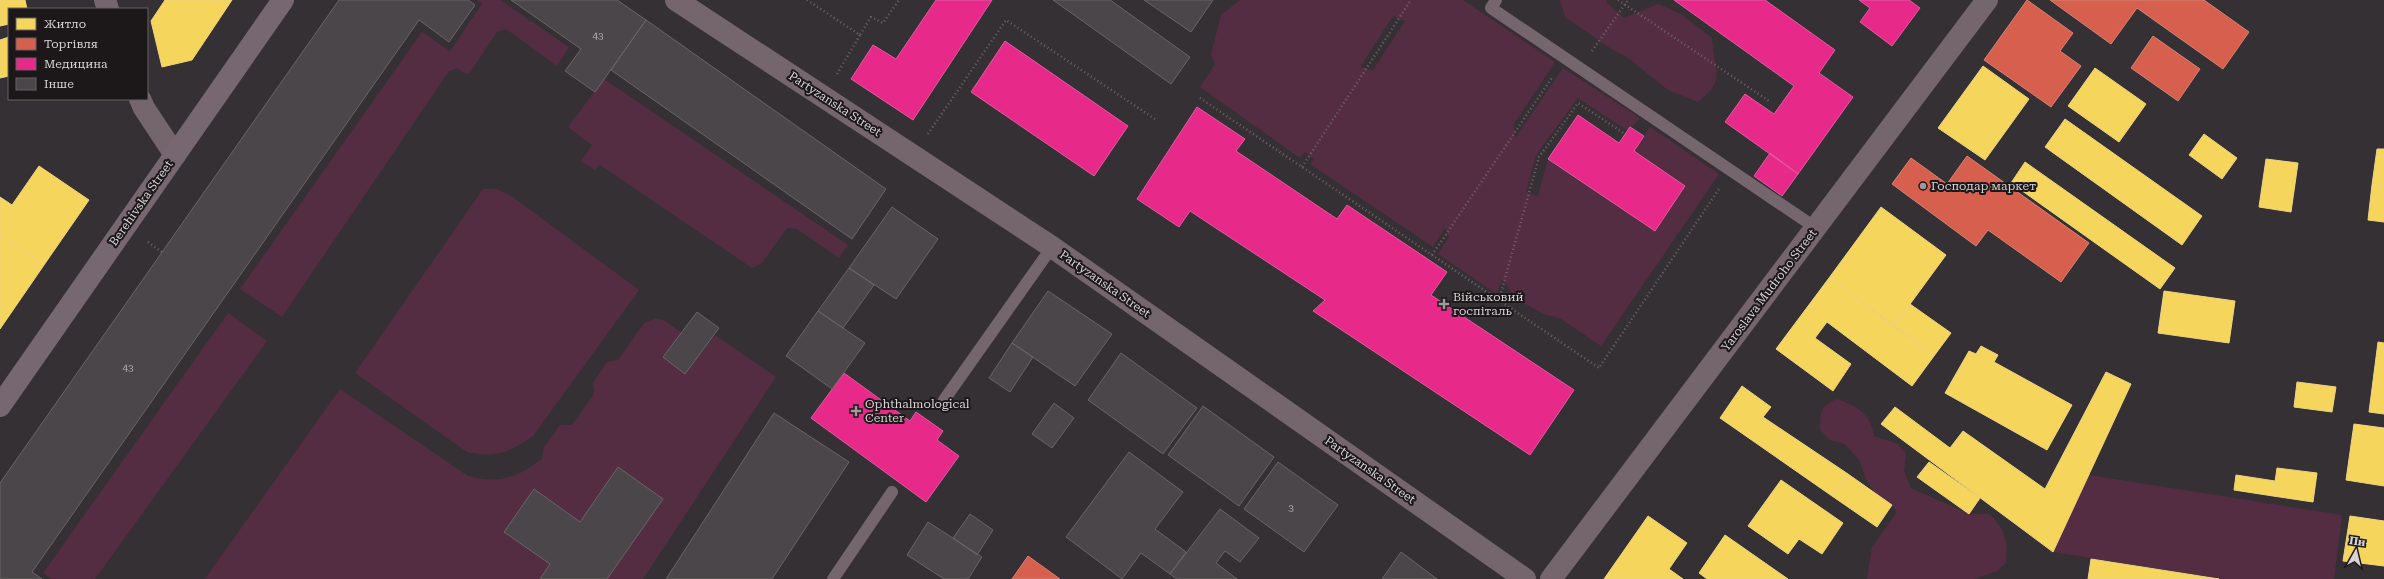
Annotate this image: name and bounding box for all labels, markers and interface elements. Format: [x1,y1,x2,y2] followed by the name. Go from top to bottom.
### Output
[8,8,148,100] legend
[44,17,86,31] text: Житло
[592,30,604,41] house number: 43
[44,37,98,51] text: Торгівля
[44,57,108,71] text: Медицина
[786,69,884,139] street label: Partyzanska Street
[44,77,74,91] text: Інше
[106,157,176,248] street label: Berehivska Street
[1931,179,2036,193] place label: Господар маркет
[1918,181,1928,191] marker: Господар маркет
[1719,226,1820,354] street label: Yaroslava Mudroho Street
[1057,247,1153,321] street label: Partyzanska Street
[1453,290,1524,318] place label: Військовий госпіталь
[1438,298,1450,310] marker: Військовий госпіталь
[122,362,134,373] house number: 43
[865,397,970,425] place label: Ophthalmological Center
[850,405,862,417] marker: Ophthalmological Center
[1322,433,1418,507] street label: Partyzanska Street
[1288,502,1294,513] house number: 3
[2336,531,2376,571] north arrow
[2348,534,2367,549] text: Пн

